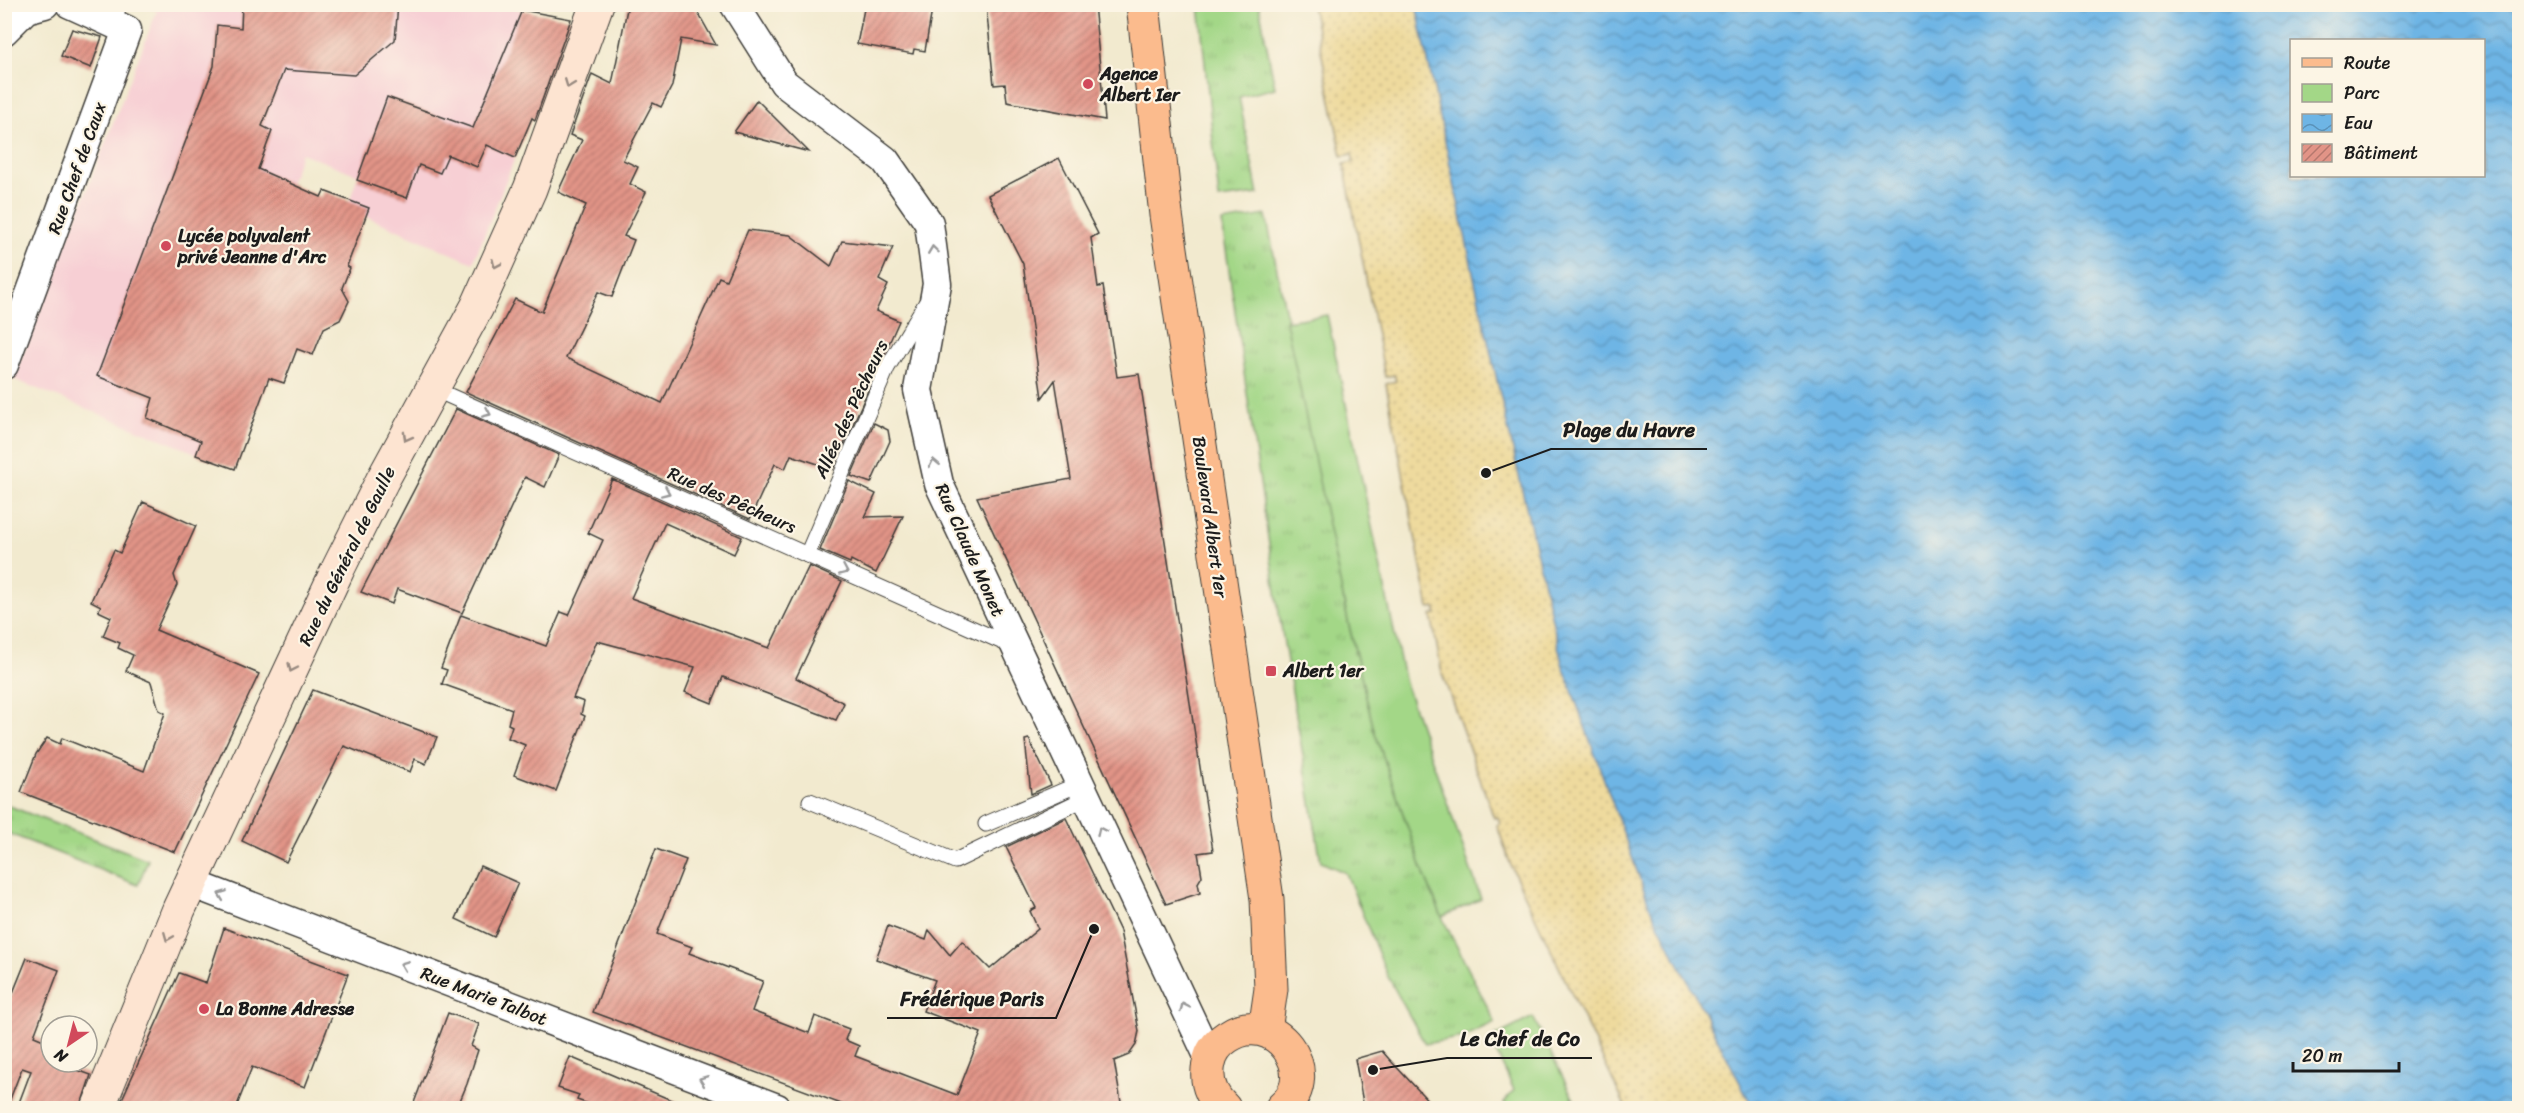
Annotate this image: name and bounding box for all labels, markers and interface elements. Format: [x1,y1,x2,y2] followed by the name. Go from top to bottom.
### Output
[2290,39,2485,177] legend
[2344,47,2391,79] text: Route
[1099,58,1181,111] place label: Agence Albert Ier
[564,77,576,88] one-way arrow
[1081,77,1095,91] marker: Agence Albert Ier
[2344,77,2380,109] text: Parc
[38,97,116,239] street label: Rue Chef de Caux
[2344,107,2373,139] text: Eau
[2344,137,2418,169] text: Bâtiment
[177,220,327,273] place label: Lycée polyvalent privé Jeanne d'Arc
[159,239,173,253] marker: Lycée polyvalent privé Jeanne d'Arc
[927,246,939,255] one-way arrow
[491,258,503,269] one-way arrow
[804,334,898,485] street label: Allée des Pêcheurs
[481,405,492,417] one-way arrow
[1551,411,1707,449] callout: Plage du Havre
[1563,413,1696,448] text: Plage du Havre
[402,431,414,442] one-way arrow
[1183,434,1237,602] street label: Boulevard Albert 1er
[663,457,802,543] street label: Rue des Pêcheurs
[928,458,941,468] one-way arrow
[289,461,405,651] street label: Rue du Général de Gaulle
[926,478,1014,622] street label: Rue Claude Monet
[659,485,670,497] one-way arrow
[837,564,848,576] one-way arrow
[1282,655,1365,687] place label: Albert 1er
[287,662,299,673] one-way arrow
[1264,664,1278,678] marker: Albert 1er
[1097,826,1109,837] one-way arrow
[217,890,228,902] one-way arrow
[163,931,175,942] one-way arrow
[416,957,552,1035] street label: Rue Marie Talbot
[399,960,410,972] one-way arrow
[887,980,1056,1018] callout: Frédérique Paris
[899,982,1044,1017] text: Frédérique Paris
[216,993,355,1025] place label: La Bonne Adresse
[197,1002,211,1016] marker: La Bonne Adresse
[1180,1003,1192,1014] one-way arrow
[39,1014,99,1074] north arrow
[1447,1020,1592,1058] callout: Le Chef de Co
[1460,1022,1581,1057] text: Le Chef de Co
[2293,1035,2400,1073] scale bar
[47,1040,74,1072] text: N
[2302,1040,2342,1072] text: 20 m
[698,1075,709,1087] one-way arrow

